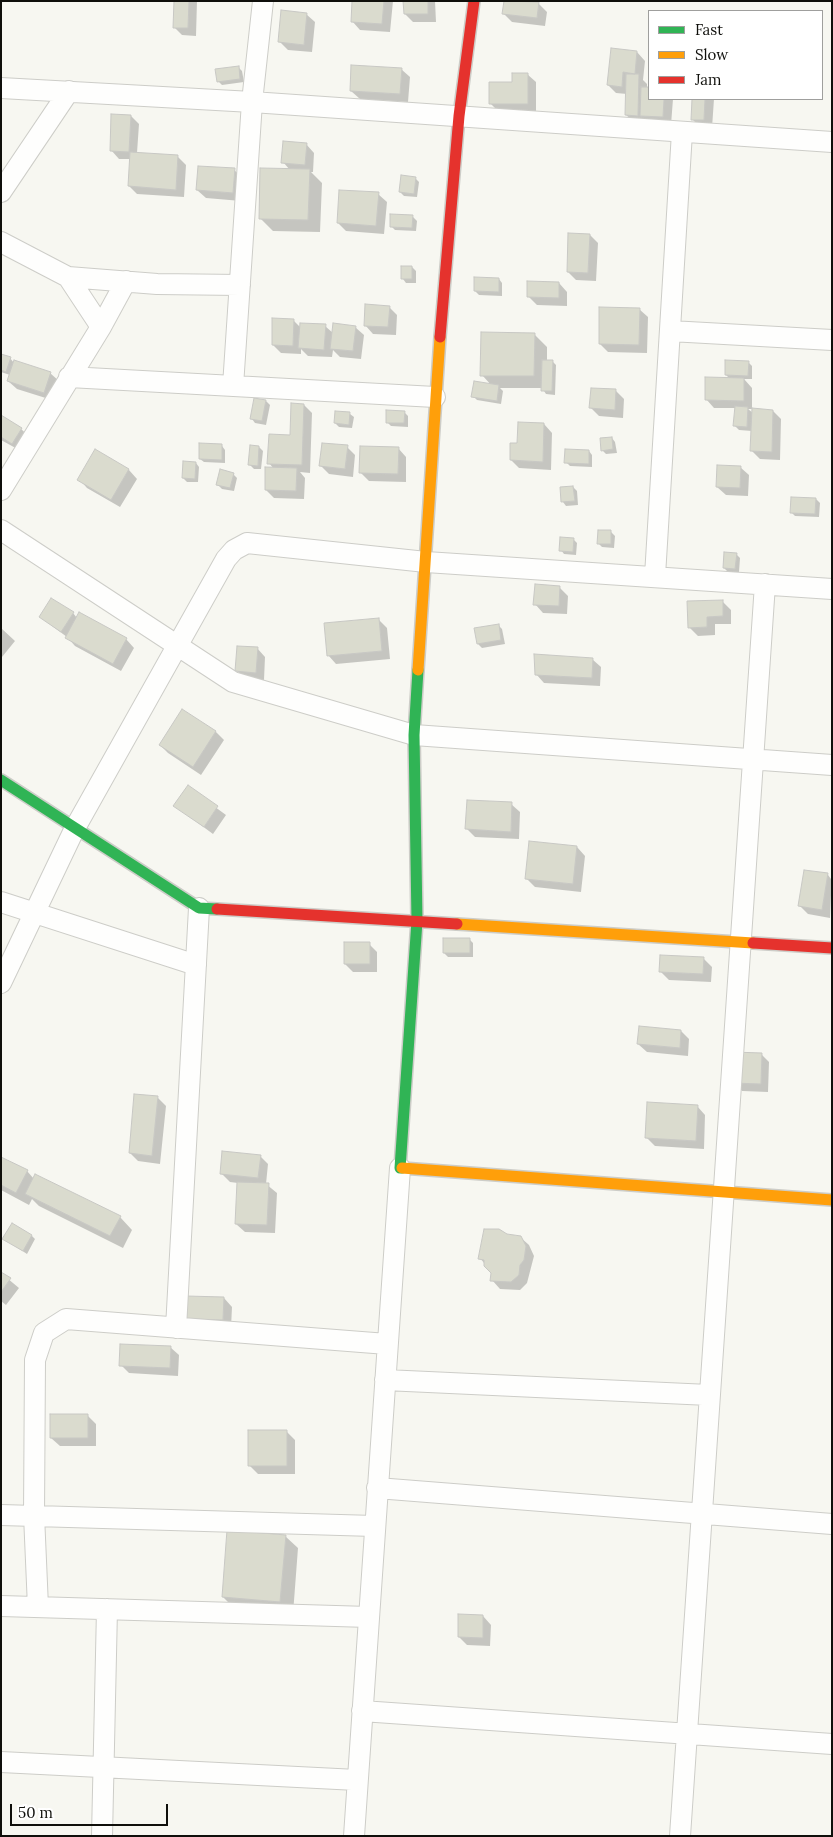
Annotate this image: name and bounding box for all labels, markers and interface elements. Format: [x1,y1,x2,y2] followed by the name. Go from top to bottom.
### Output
[648,10,823,100] legend
[695,20,723,39] text: Fast
[695,45,728,64] text: Slow
[695,70,722,89] text: Jam
[12,1794,170,1826] scale bar
[18,1803,53,1822] text: 50 m

